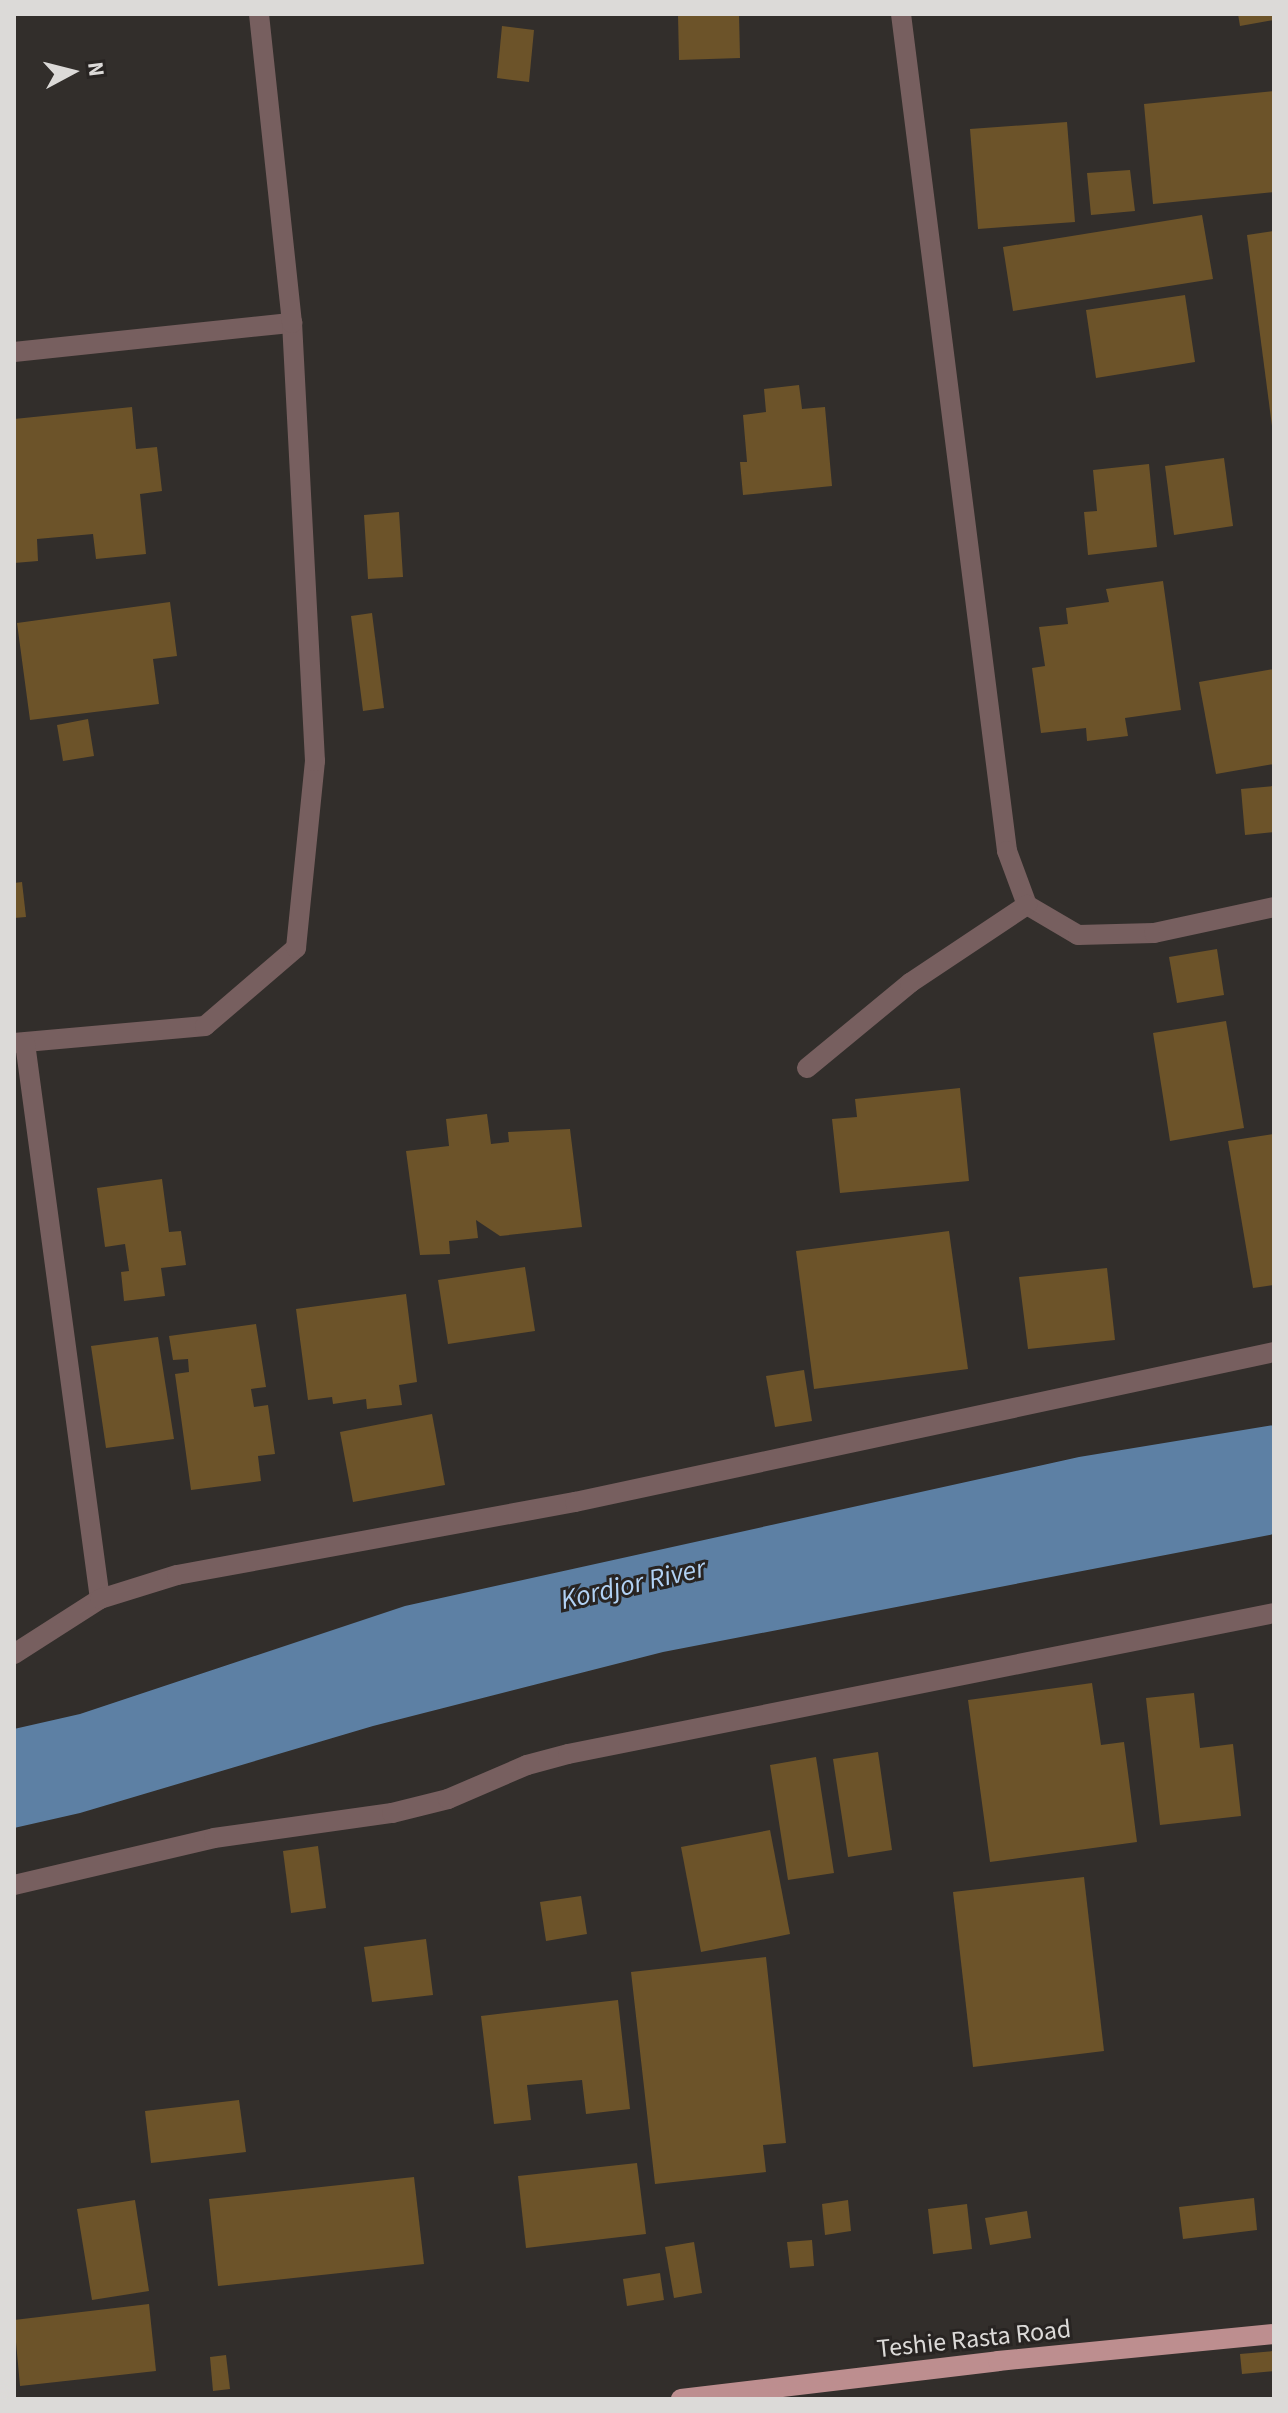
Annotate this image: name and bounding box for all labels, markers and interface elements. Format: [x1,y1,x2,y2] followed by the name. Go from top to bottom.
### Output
[32,32,112,112] north arrow
[79,60,113,78] text: N
[557,1551,709,1617] water label: Kordjor River
[875,2313,1073,2365] street label: Teshie Rasta Road

